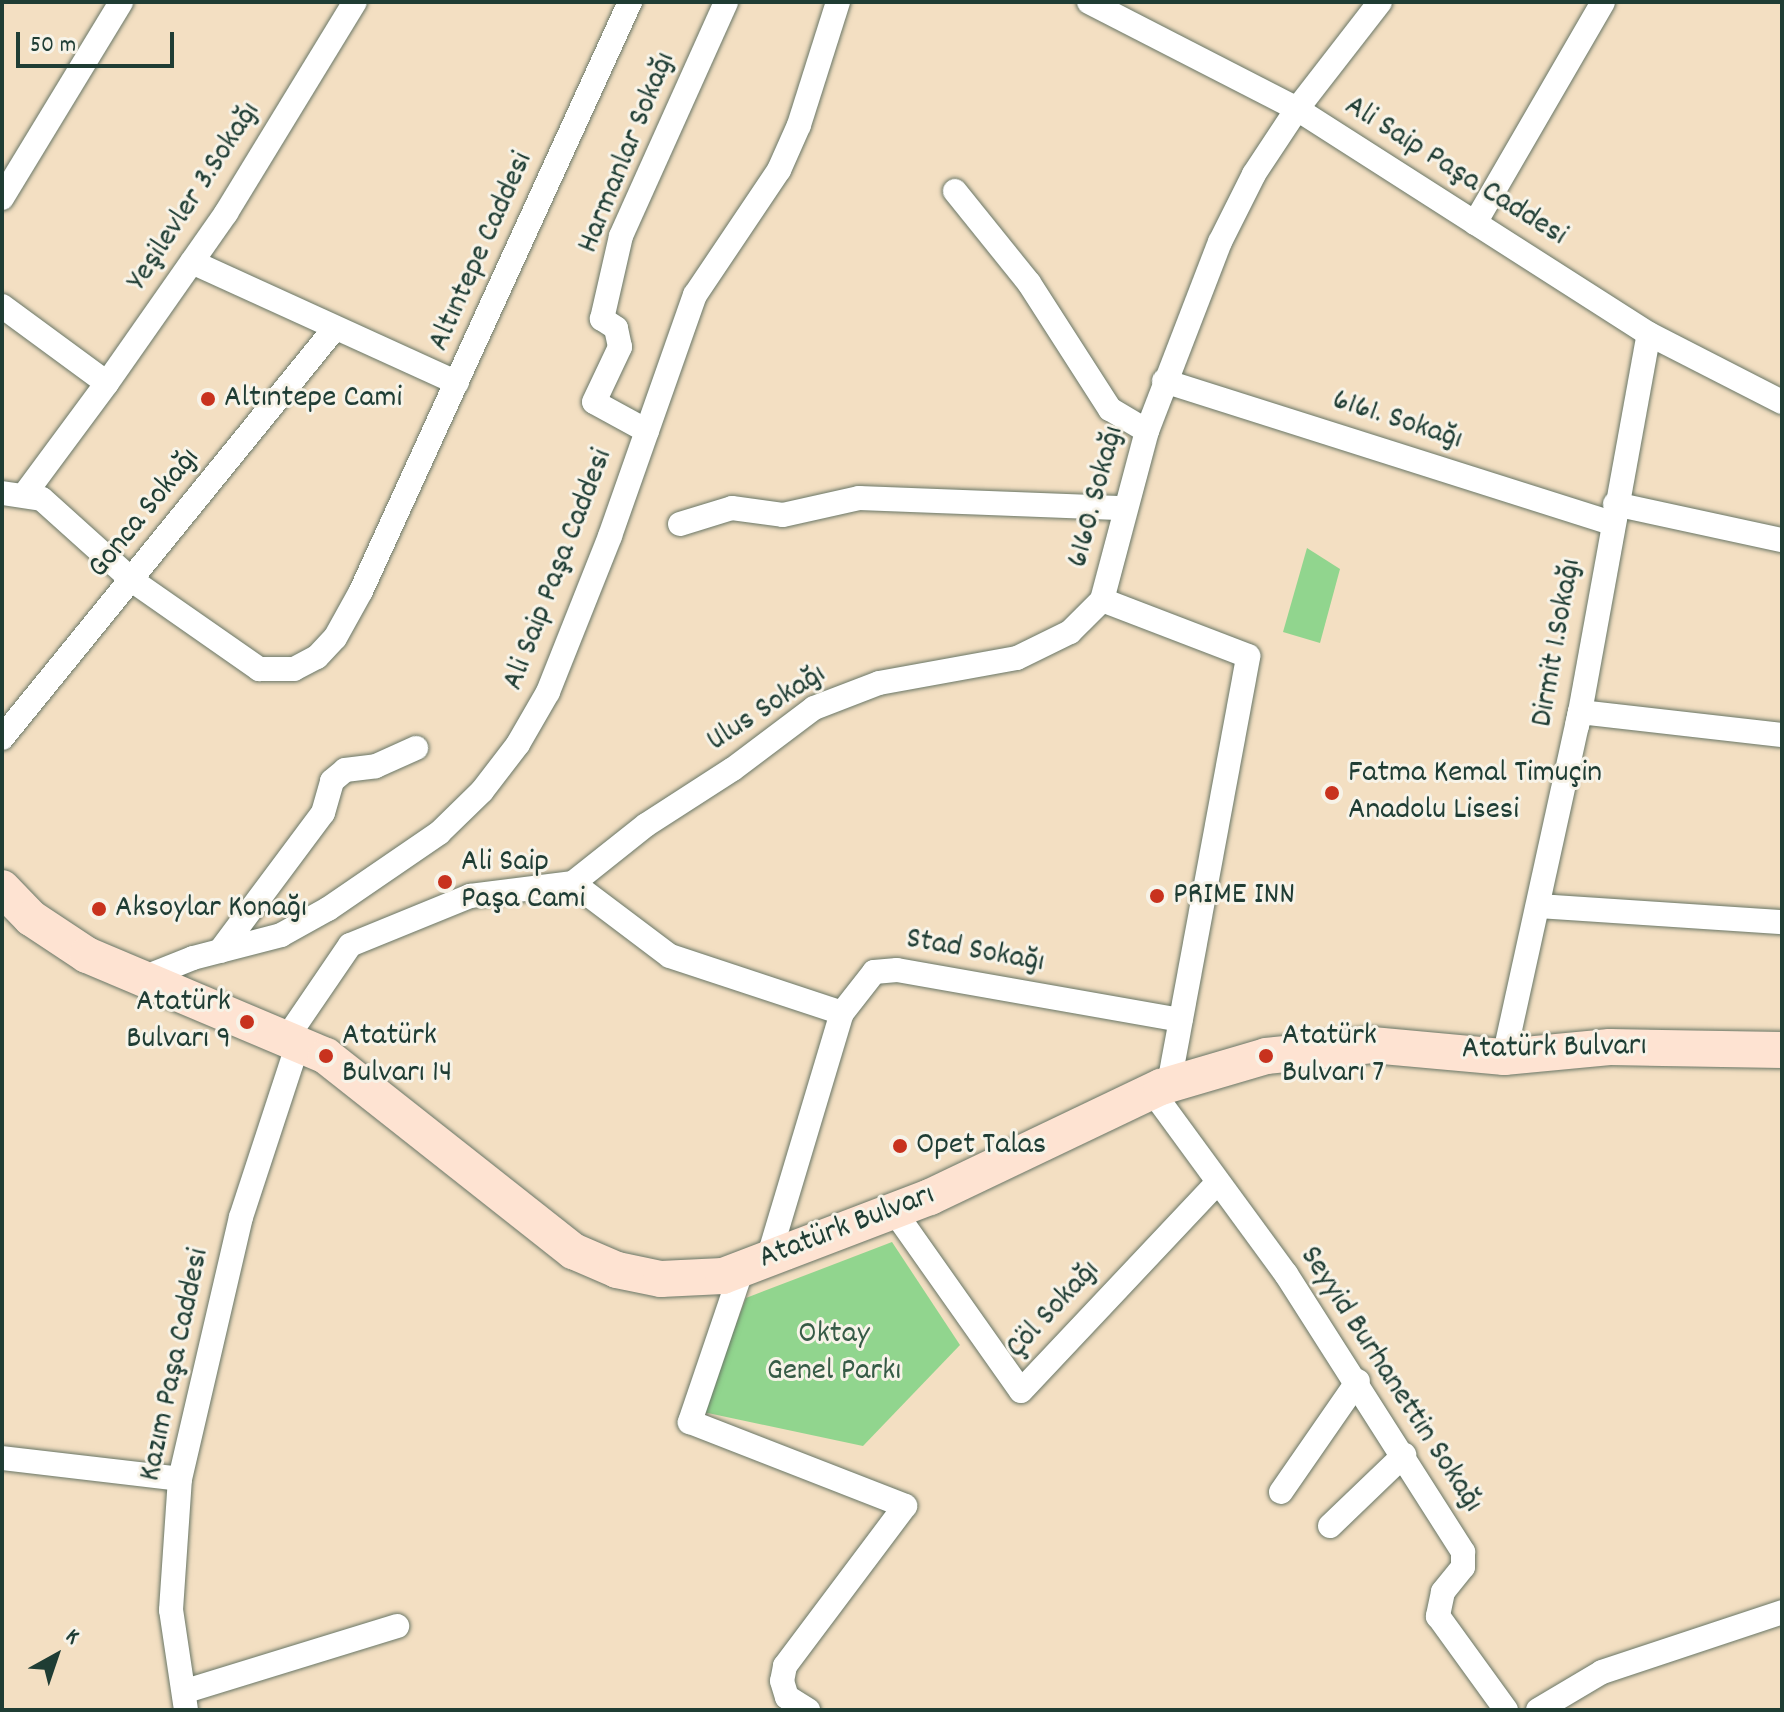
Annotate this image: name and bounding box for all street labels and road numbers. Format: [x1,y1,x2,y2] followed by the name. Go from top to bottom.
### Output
[570,47,686,259] street label: Harmanlar Sokağı
[1337,88,1573,256] street label: Ali Saip Paşa Caddesi
[120,95,270,299] street label: Yeşilevler 3.Sokağı
[421,147,543,357] street label: Altıntepe Caddesi
[1327,382,1467,460] street label: 6161. Sokağı
[1060,422,1134,572] street label: 6160. Sokağı
[81,441,209,587] street label: Gonca Sokağı
[495,444,623,696] street label: Ali Saip Paşa Caddesi
[1524,556,1592,730] street label: Dirmit 1.Sokağı
[700,656,834,762] street label: Ulus Sokağı
[903,921,1047,983] street label: Stad Sokağı
[1461,1028,1647,1070] street label: Atatürk Bulvarı
[754,1177,940,1279] street label: Atatürk Bulvarı
[1290,1240,1490,1520] street label: Seyyid Burhanettin Sokağı
[133,1245,219,1485] street label: Kazım Paşa Caddesi
[999,1253,1109,1367] street label: Çöl Sokağı

